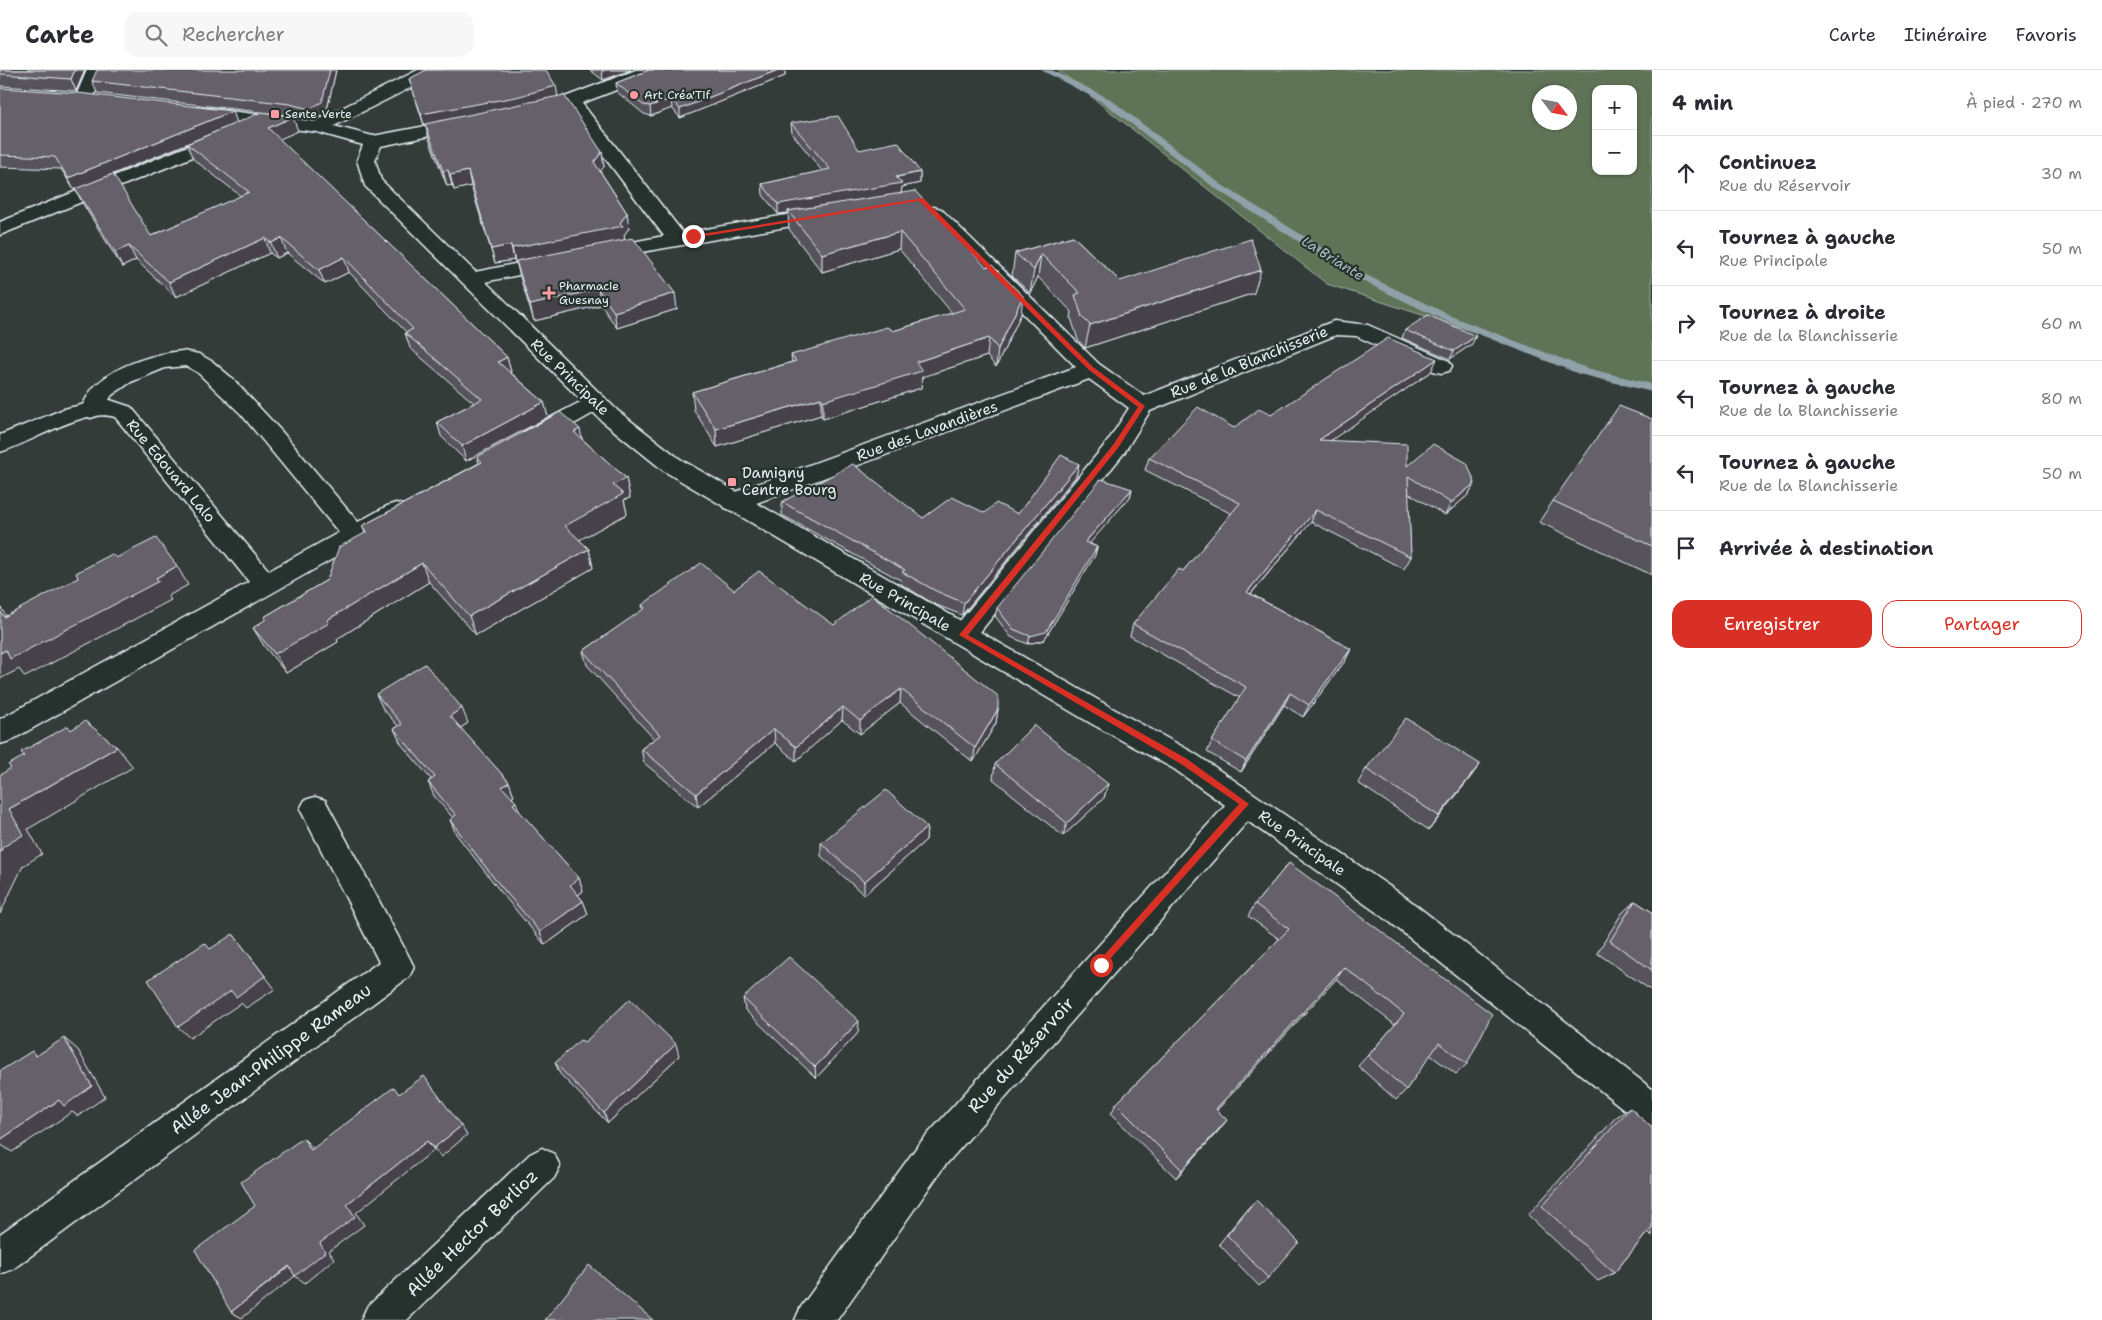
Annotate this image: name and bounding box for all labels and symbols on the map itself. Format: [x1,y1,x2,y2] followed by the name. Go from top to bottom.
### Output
[1532,85,1577,130] north arrow
[644,87,711,103] place label: Art Créa'Tif
[628,89,640,101] marker: Art Créa'Tif
[285,106,352,122] place label: Sente Verte
[269,108,281,120] marker: Sente Verte
[682,225,705,248] route end
[1298,232,1368,284] water label: La Briante
[559,278,619,308] place label: Pharmacie Guesnay
[543,287,555,299] marker: Pharmacie Guesnay
[1167,321,1331,403] street label: Rue de la Blanchisserie
[526,334,614,420] street label: Rue Principale
[854,396,1000,466] street label: Rue des Lavandières
[122,415,220,527] street label: Rue Edouard Lalo
[742,463,837,500] place label: Damigny Centre Bourg
[726,476,738,488] marker: Damigny Centre Bourg
[856,568,954,636] street label: Rue Principale
[1254,805,1350,881] street label: Rue Principale
[1090,954,1113,977] route start
[166,978,376,1140] street label: Allée Jean-Philippe Rameau
[962,992,1080,1118] street label: Rue du Réservoir
[401,1164,543,1302] street label: Allée Hector Berlioz

